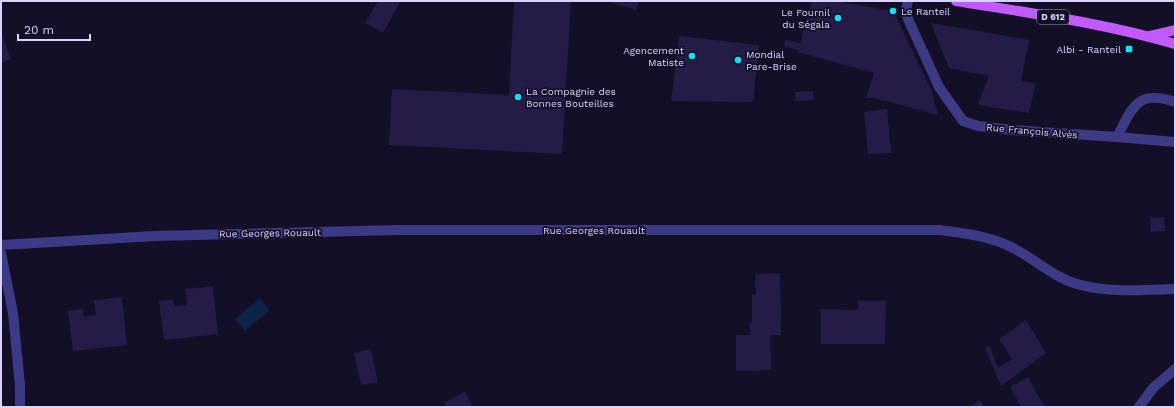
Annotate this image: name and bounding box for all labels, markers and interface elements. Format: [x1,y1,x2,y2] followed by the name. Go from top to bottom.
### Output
[888,6,898,16] marker: Le Ranteil
[901,6,950,17] place label: Le Ranteil
[781,7,830,30] place label: Le Fournil du Ségala
[1037,10,1069,24] road number: D 612
[833,13,843,23] marker: Le Fournil du Ségala
[18,16,90,42] scale bar
[24,23,54,37] text: 20 m
[1056,44,1121,55] place label: Albi - Ranteil
[1124,44,1134,54] marker: Albi - Ranteil
[623,45,685,68] place label: Agencement Matiste
[746,49,797,72] place label: Mondial Pare-Brise
[687,51,697,61] marker: Agencement Matiste
[733,55,743,65] marker: Mondial Pare-Brise
[526,86,616,109] place label: La Compagnie des Bonnes Bouteilles
[513,92,523,102] marker: La Compagnie des Bonnes Bouteilles
[986,122,1078,140] street label: Rue François Alvès
[543,225,646,236] street label: Rue Georges Rouault
[219,227,322,239] street label: Rue Georges Rouault

